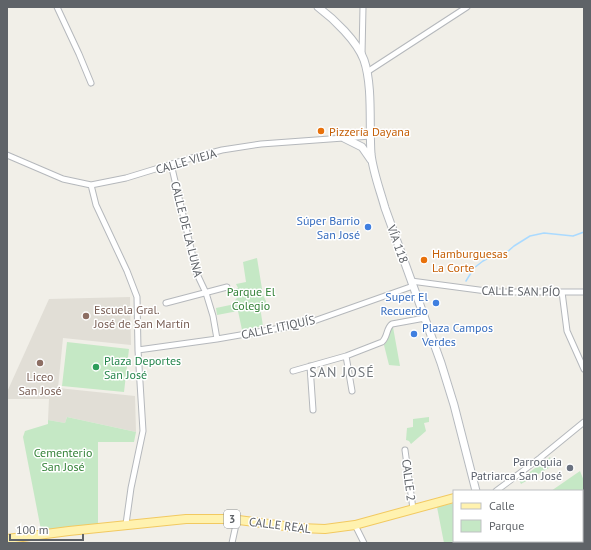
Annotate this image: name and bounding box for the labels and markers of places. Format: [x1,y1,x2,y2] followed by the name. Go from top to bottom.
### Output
[329,124,410,139] place label: Pizzería Dayana
[316,126,326,136] marker: Pizzería Dayana
[297,213,360,242] place label: Súper Barrio San José
[363,222,373,232] marker: Súper Barrio San José
[432,246,508,275] place label: Hamburguesas La Corte
[419,255,429,265] marker: Hamburguesas La Corte
[381,289,428,318] place label: Super El Recuerdo
[431,298,441,308] marker: Super El Recuerdo
[93,302,190,331] place label: Escuela Gral. José de San Martín
[81,311,91,321] marker: Escuela Gral. José de San Martín
[421,320,493,349] place label: Plaza Campos Verdes
[409,329,419,339] marker: Plaza Campos Verdes
[104,353,181,382] place label: Plaza Deportes San José
[35,358,45,368] marker: Liceo San José
[91,362,101,372] marker: Plaza Deportes San José
[18,369,62,398] place label: Liceo San José
[471,454,562,483] place label: Parroquia Patriarca San José
[565,463,575,473] marker: Parroquia Patriarca San José

